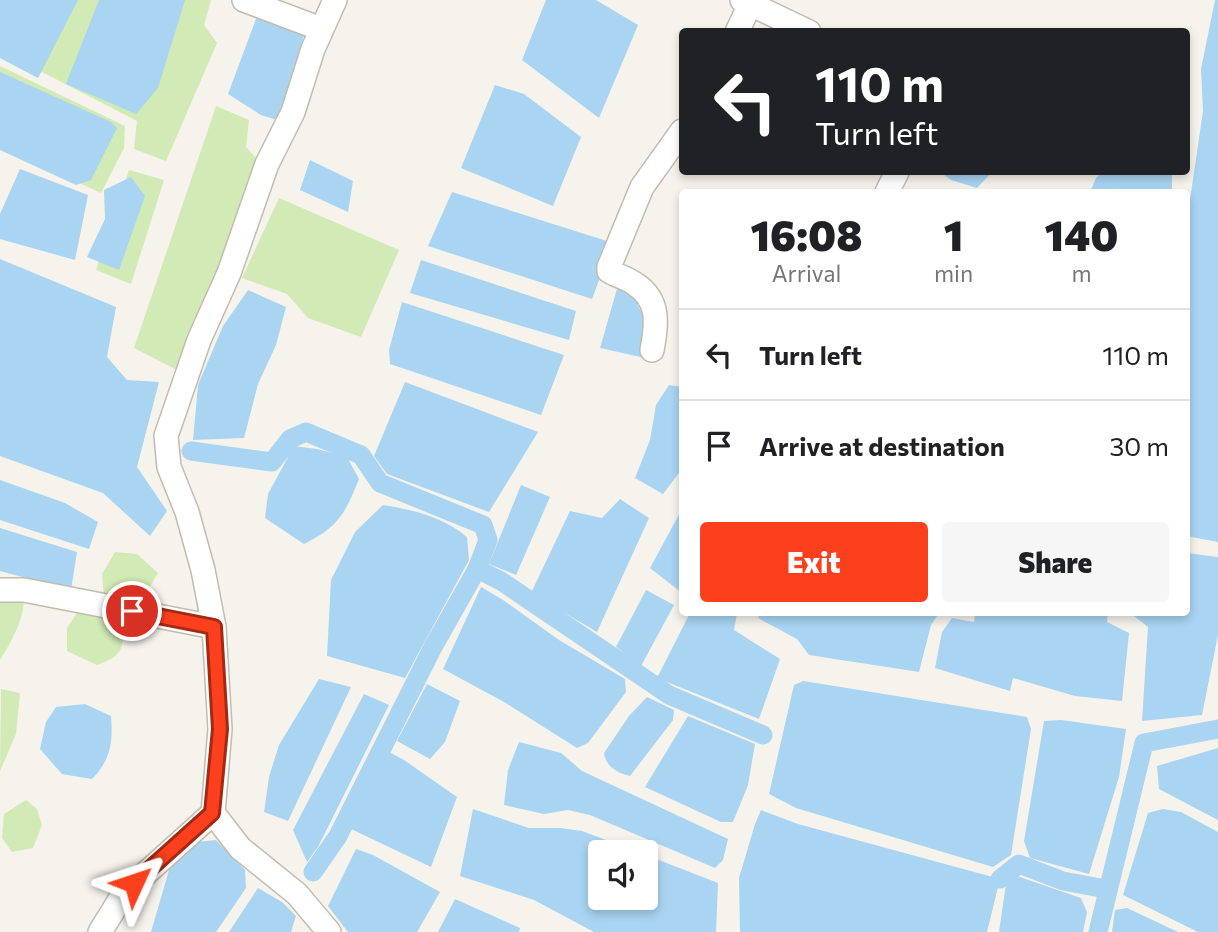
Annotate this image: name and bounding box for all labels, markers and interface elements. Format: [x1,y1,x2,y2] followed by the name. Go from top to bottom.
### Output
[815,52,944,112] text: 110 m
[700,56,791,147] icon: left
[815,112,939,152] text: Turn left
[750,208,862,260] text: 16:08
[944,208,963,260] text: 1
[1045,208,1118,260] text: 140
[772,259,841,287] text: Arrival
[934,259,973,287] text: min
[1071,259,1092,287] text: m
[700,336,738,374] icon: left
[759,339,862,370] text: Turn left
[1102,339,1169,370] text: 110 m
[700,427,738,465] icon: arrive
[759,430,1005,461] text: Arrive at destination
[1110,430,1169,461] text: 30 m
[700,522,928,602] button: Exit
[942,522,1169,602] button: Share
[102,581,162,641] pin
[113,592,151,630] icon: arrive
[588,840,658,910] map controls
[588,840,658,910] button: sound
[97,846,171,920] position arrow

